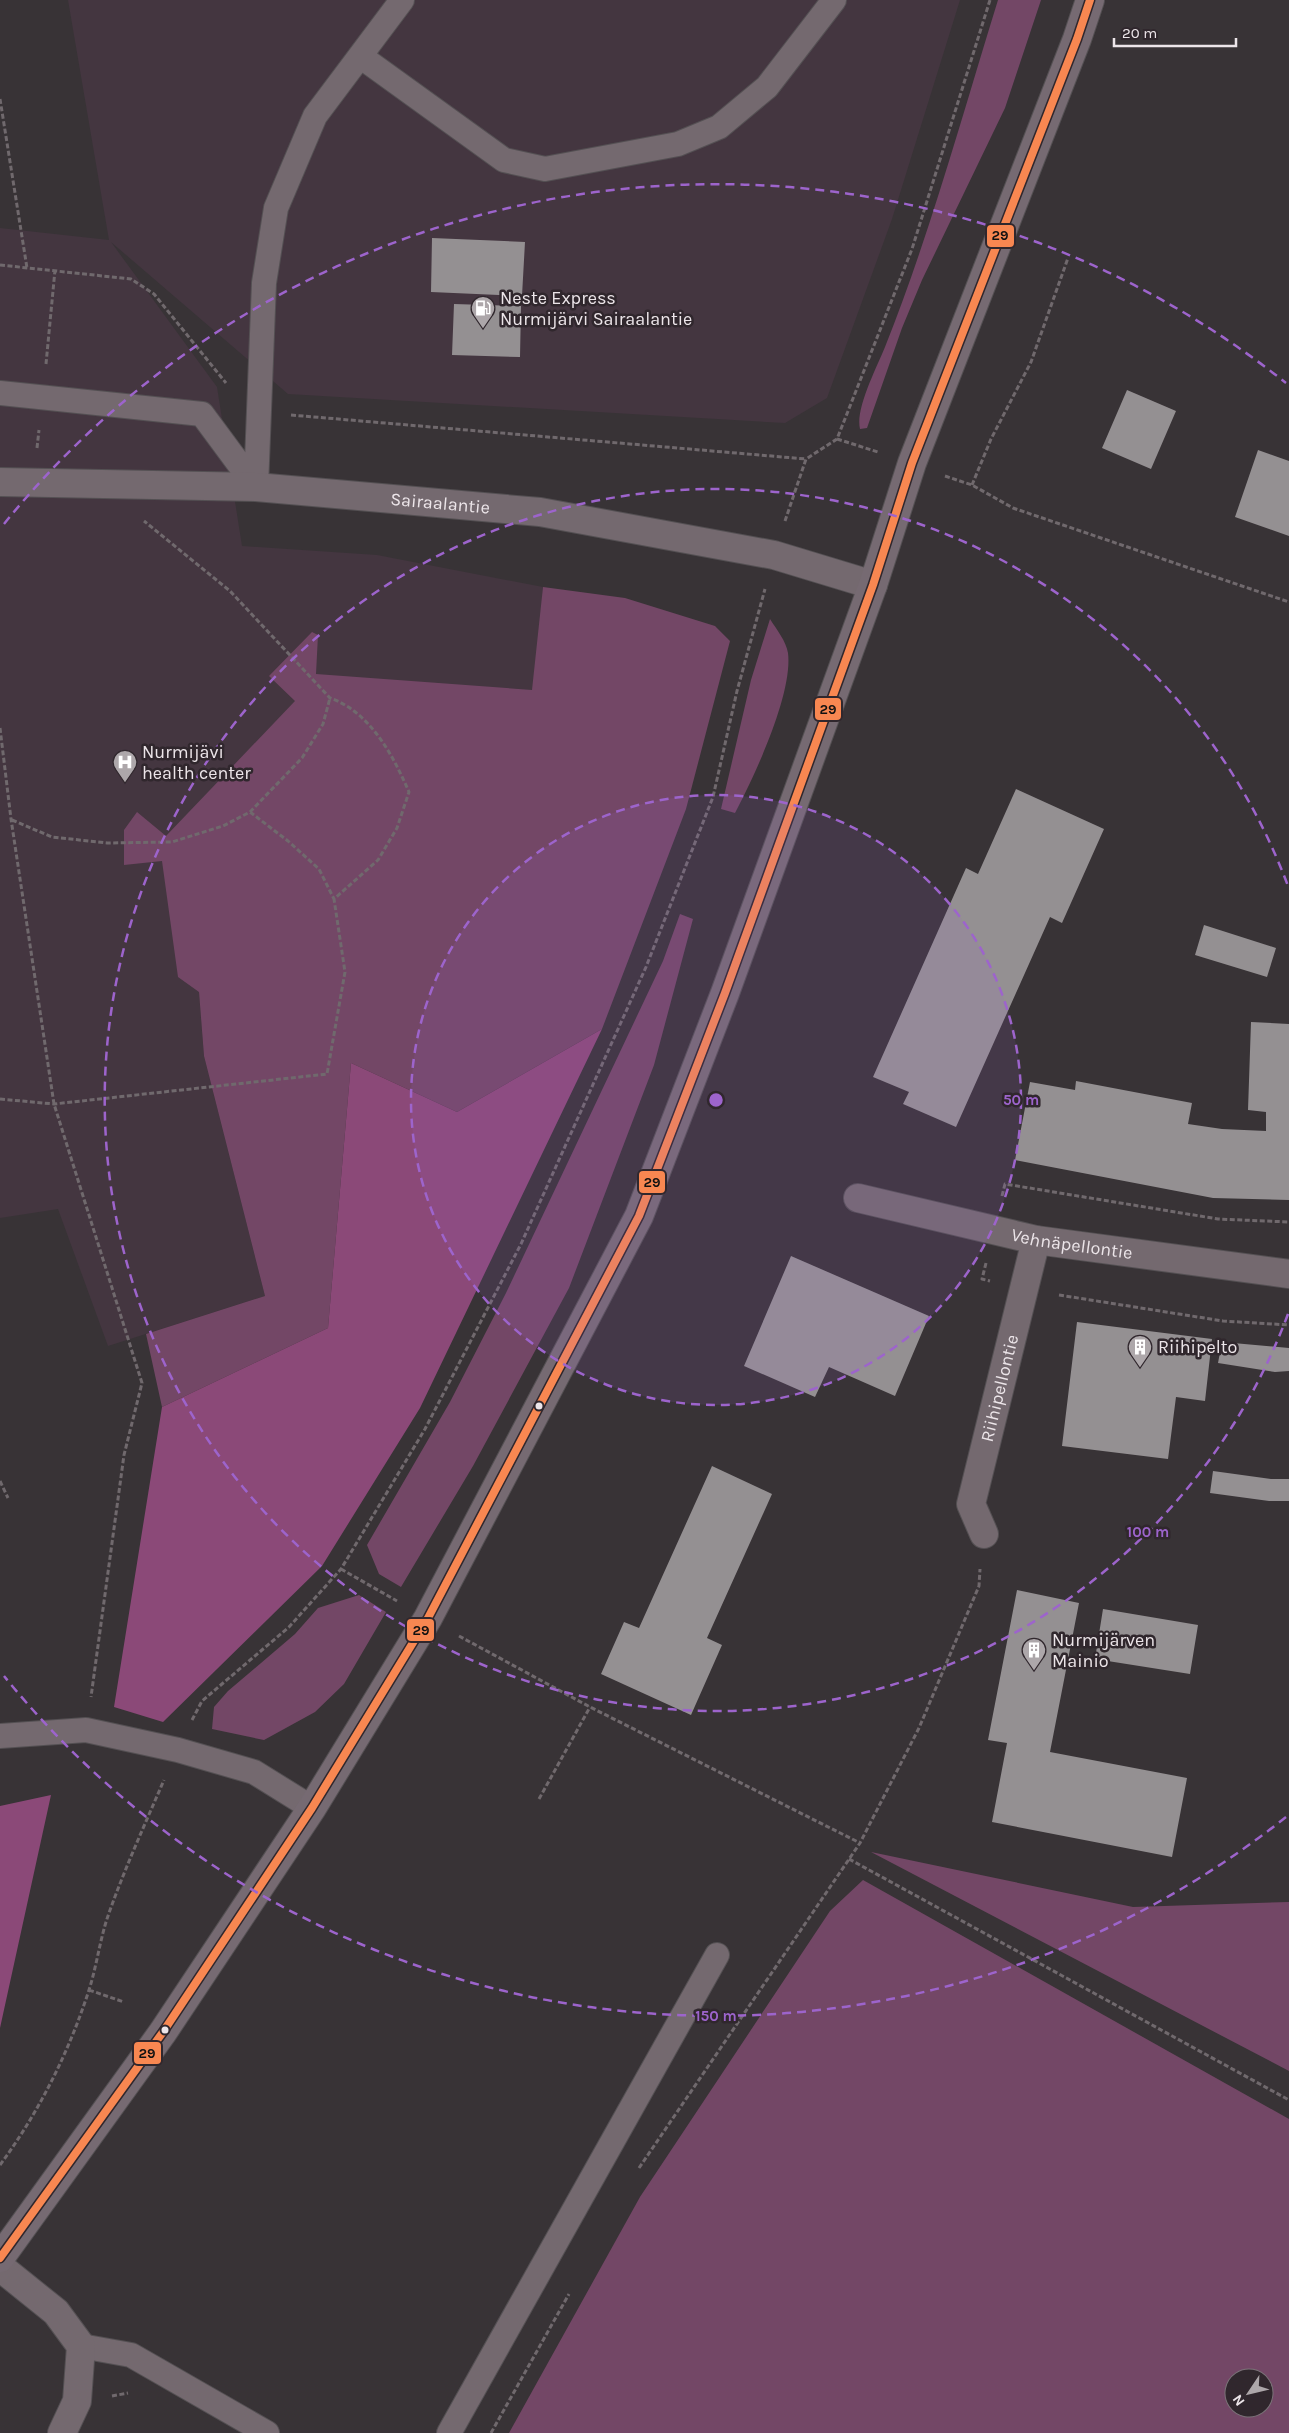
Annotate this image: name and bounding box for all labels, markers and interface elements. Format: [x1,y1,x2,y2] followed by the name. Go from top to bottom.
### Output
[1114,15,1236,47] scale bar
[1122,24,1157,42] text: 20 m
[986,224,1015,248] line badge: 29
[991,227,1009,244] text: 29
[500,287,692,330] place label: Neste Express Nurmijärvi Sairaalantie
[470,295,496,329] fuel station icon: Neste Express Nurmijärvi Sairaalantie
[390,488,491,519] street label: Sairaalantie
[814,697,842,721] line badge: 29
[819,701,837,718] text: 29
[142,741,251,784] place label: Nurmijävi health center
[112,749,138,783] hospital icon: Nurmijävi health center
[707,1091,725,1109] centre of rings
[1003,1091,1039,1109] text: 50 m
[638,1170,666,1194] line badge: 29
[643,1174,661,1191] text: 29
[1009,1224,1134,1264] street label: Vehnäpellontie
[976,1332,1023,1444] street label: Riihipellontie
[1127,1334,1153,1368] building icon: Riihipelto
[1158,1336,1237,1358] place label: Riihipelto
[534,1401,544,1411] unlabelled marker
[1127,1523,1169,1541] text: 100 m
[406,1618,435,1642] line badge: 29
[412,1622,430,1639] text: 29
[1052,1629,1155,1672] place label: Nurmijärven Mainio
[1021,1637,1047,1671] building icon: Nurmijärven Mainio
[695,2007,737,2025] text: 150 m
[160,2025,170,2035] unlabelled marker
[133,2041,162,2065] line badge: 29
[138,2045,156,2062] text: 29
[1224,2368,1274,2418] north arrow
[1229,2391,1249,2409] text: N

